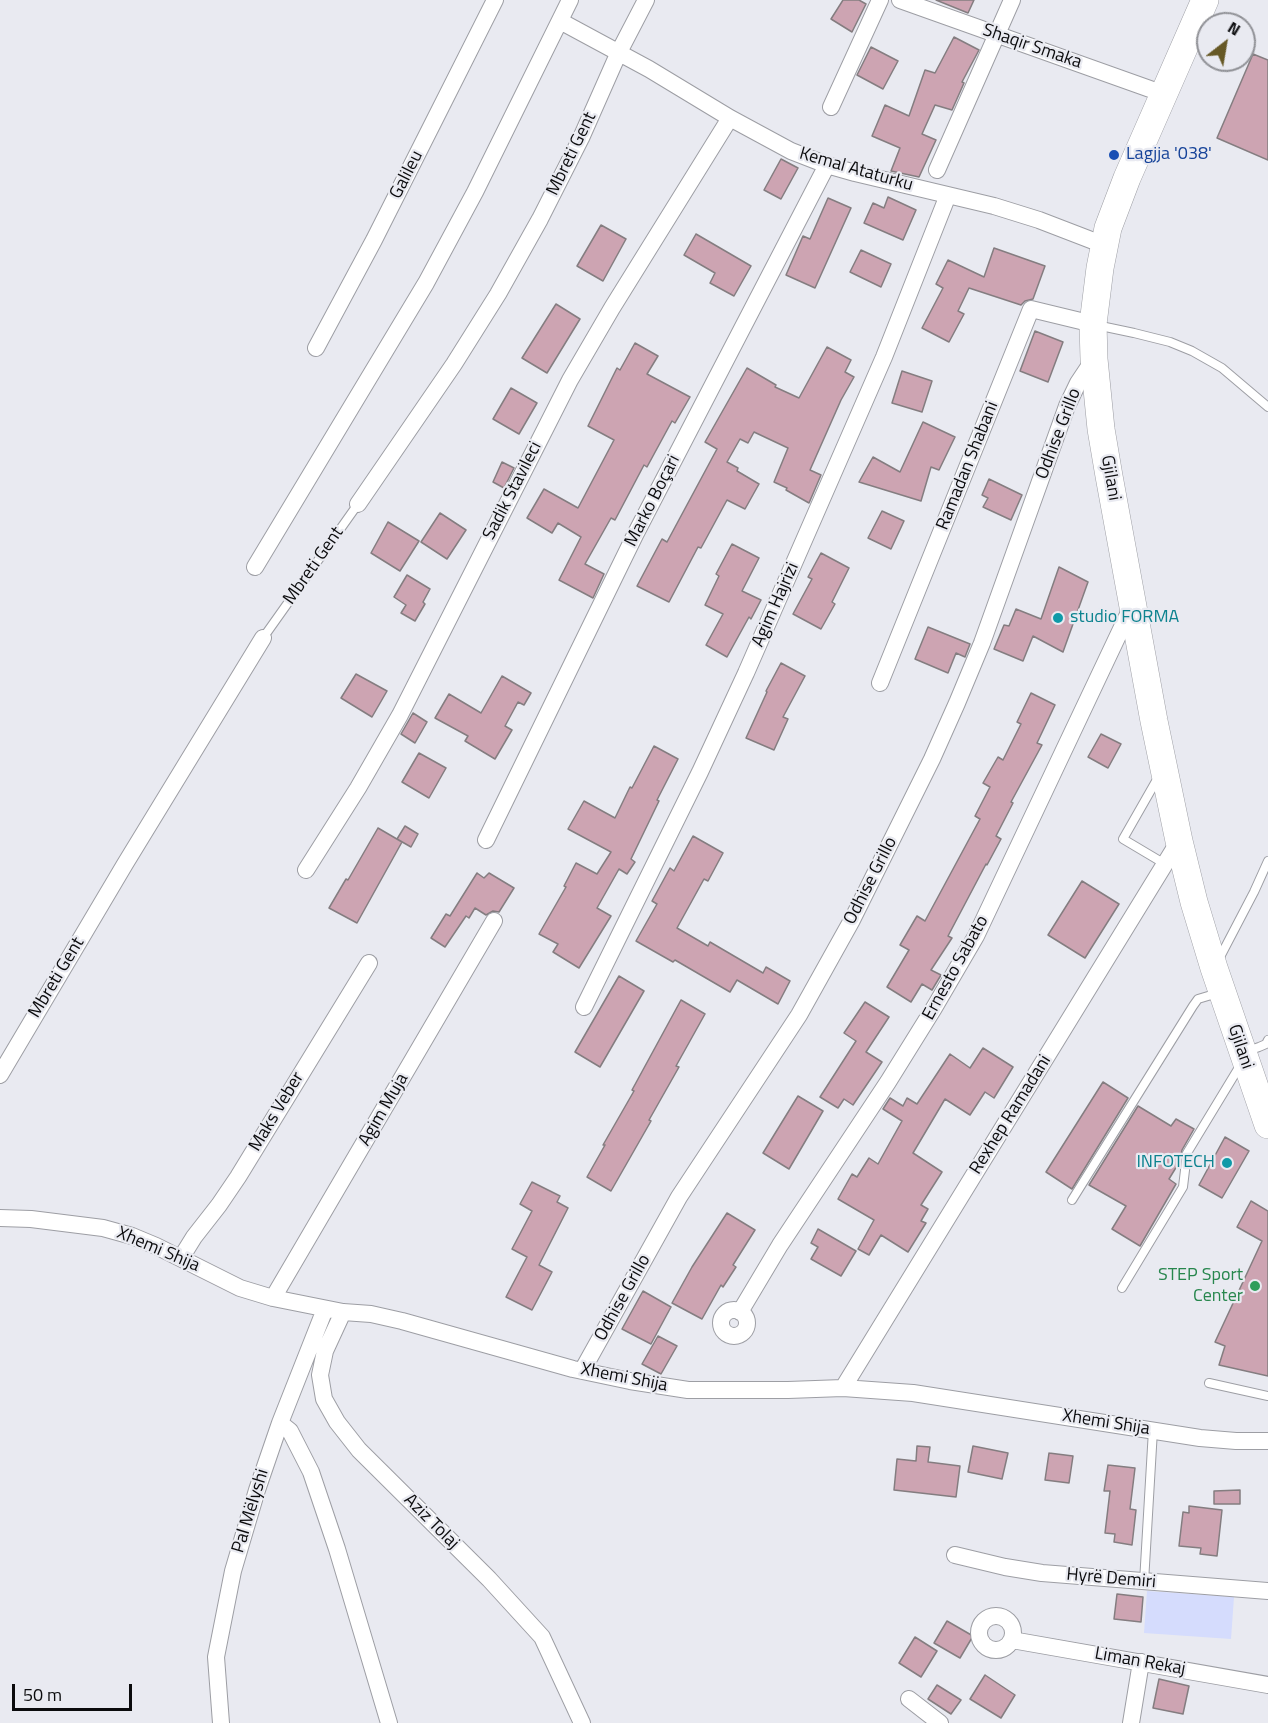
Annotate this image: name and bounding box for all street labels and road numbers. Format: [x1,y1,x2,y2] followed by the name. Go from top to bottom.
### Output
[980,20,1084,74] street label: Shaqir Smaka
[543,109,601,199] street label: Mbreti Gent
[797,143,915,197] street label: Kemal Ataturku
[386,147,428,203] street label: Galileu
[1032,386,1086,482] street label: Odhise Grillo
[932,399,1004,533] street label: Ramadan Shabani
[479,438,547,544] street label: Sadik Stavileci
[621,452,685,550] street label: Marko Boçari
[1095,454,1125,502] street label: Gjilani
[279,523,349,609] street label: Mbreti Gent
[748,559,804,651] street label: Agim Hajrizi
[840,834,902,928] street label: Odhise Grillo
[918,912,994,1024] street label: Ernesto Sabato
[25,934,89,1022] street label: Mbreti Gent
[1222,1022,1258,1072] street label: Gjilani
[966,1051,1056,1179] street label: Rexhep Ramadani
[245,1068,309,1156] street label: Maks Veber
[355,1070,413,1150] street label: Agim Muja
[113,1223,203,1277] street label: Xhemi Shija
[590,1251,656,1345] street label: Odhise Grillo
[579,1359,669,1397] street label: Xhemi Shija
[1061,1405,1151,1441] street label: Xhemi Shija
[228,1466,274,1556] street label: Pal Mëlyshi
[399,1490,463,1554] street label: Aziz Tolaj
[1065,1564,1157,1594] street label: Hyrë Demiri
[1093,1643,1187,1681] street label: Liman Rekaj

